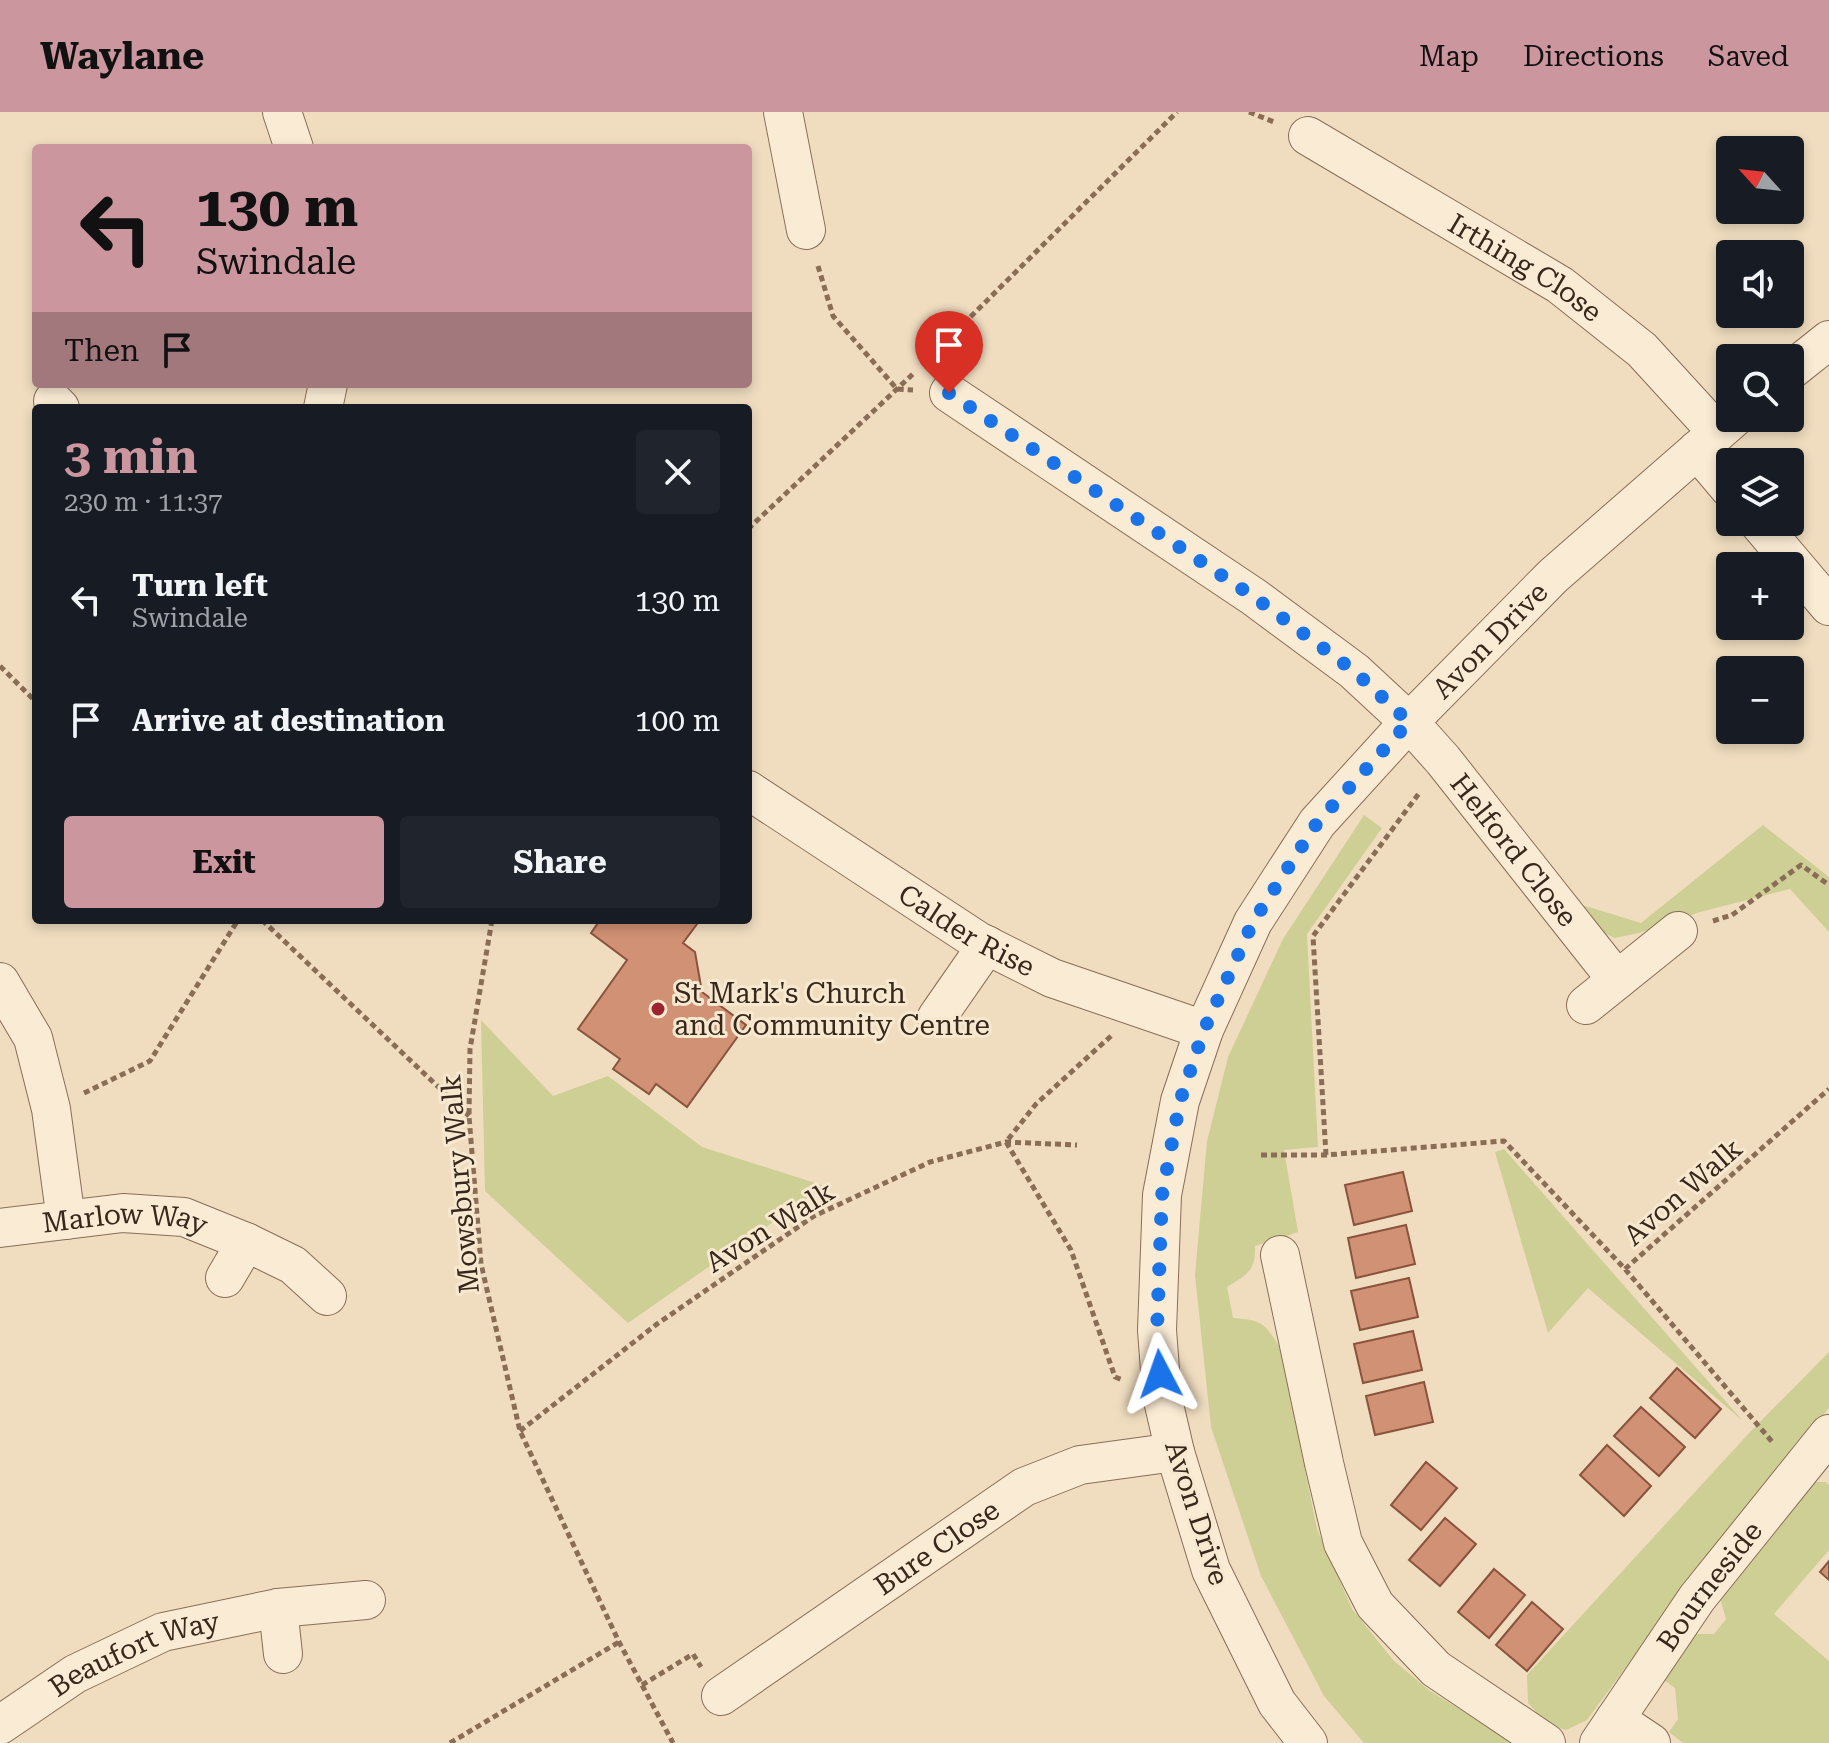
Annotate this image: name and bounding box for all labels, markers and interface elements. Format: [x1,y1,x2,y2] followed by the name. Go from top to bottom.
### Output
[40,34,204,78] text: Waylane
[1419,40,1479,73] text: Map
[1523,40,1664,73] text: Directions
[1708,40,1789,73] text: Saved
[1716,136,1804,224] north arrow
[1716,136,1804,744] map controls
[196,174,358,240] text: 130 m
[64,176,168,280] icon: left
[1443,206,1609,328] street label: Irthing Close
[1716,240,1804,328] button: sound
[196,241,356,283] text: Swindale
[915,311,983,393] pin
[927,323,971,367] icon: arrive
[155,328,199,372] icon: arrive
[64,333,139,368] text: Then
[1716,344,1804,432] button: search
[64,429,197,485] text: 3 min
[636,430,720,514] button: close
[1716,448,1804,536] button: layers
[64,487,223,517] text: 230 m · 11:37
[1716,552,1804,640] button: +
[132,568,268,603] text: Turn left
[1425,575,1554,705] street label: Avon Drive
[64,578,108,622] icon: left
[635,583,720,618] text: 130 m
[132,603,248,633] text: Swindale
[1716,656,1804,744] button: −
[64,698,108,742] icon: arrive
[132,703,445,738] text: Arrive at destination
[635,703,720,738] text: 100 m
[1444,767,1585,933] street label: Helford Close
[64,816,384,908] button: Exit
[400,816,720,908] button: Share
[892,877,1040,983] street label: Calder Rise
[674,977,990,1042] place label: St Mark's Church and Community Centre
[649,1000,667,1018] marker: St Mark's Church and Community Centre
[434,1073,486,1295] street label: Mowsbury Walk
[1617,1132,1749,1252] street label: Avon Walk
[700,1174,841,1280] street label: Avon Walk
[40,1196,213,1242] street label: Marlow Way
[1118,1332,1202,1416] position arrow
[1158,1437,1236,1589] street label: Avon Drive
[868,1493,1005,1602] street label: Bure Close
[1650,1514,1769,1657] street label: Bourneside
[43,1604,223,1703] street label: Beaufort Way

